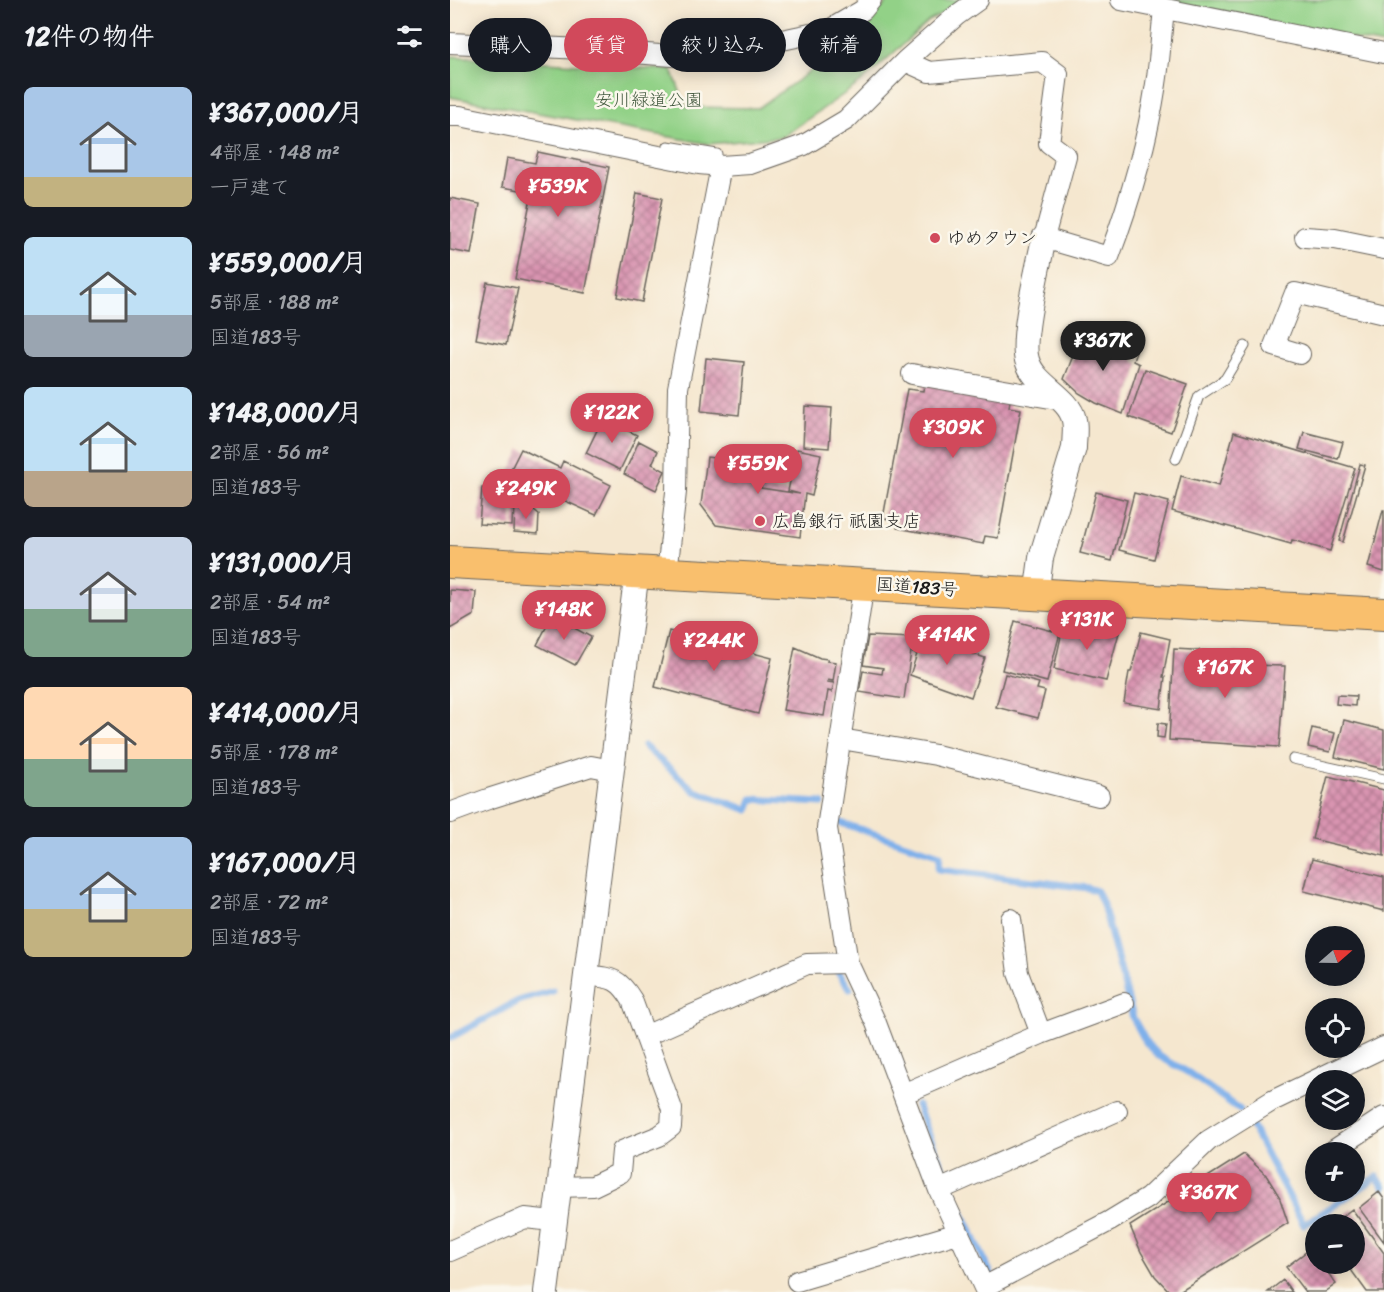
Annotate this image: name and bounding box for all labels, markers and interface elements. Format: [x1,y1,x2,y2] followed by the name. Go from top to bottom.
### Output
[24,13,154,59] text: 12件の物件
[468,18,552,72] chip: 購入
[564,18,648,72] chip: 賃貸
[660,18,786,72] chip: 絞り込み
[798,18,882,72] chip: 新着
[393,20,426,53] icon: filters
[595,84,703,116] park label: 安川緑道公園
[210,89,364,135] text: ¥367,000/月
[72,111,144,183] icon: home
[210,135,340,170] text: 4部屋 · 148 m²
[516,167,600,218] pin: ¥539K
[529,169,587,204] text: ¥539K
[210,170,290,205] text: 一戸建て
[947,222,1037,254] place label: ゆめタウン
[928,231,942,245] marker: ゆめタウン
[210,239,367,285] text: ¥559,000/月
[72,261,144,333] icon: home
[210,285,339,320] text: 5部屋 · 188 m²
[210,320,302,355] text: 国道183号
[1061,321,1145,372] pin: ¥367K
[1074,323,1132,358] text: ¥367K
[210,389,363,435] text: ¥148,000/月
[570,393,654,444] pin: ¥122K
[585,395,639,430] text: ¥122K
[911,408,995,459] pin: ¥309K
[923,410,983,445] text: ¥309K
[72,411,144,483] icon: home
[210,435,329,470] text: 2部屋 · 56 m²
[716,444,800,495] pin: ¥559K
[728,446,788,481] text: ¥559K
[484,469,568,520] pin: ¥249K
[210,470,302,505] text: 国道183号
[496,471,556,506] text: ¥249K
[772,505,921,537] place label: 広島銀行 祇園支店
[753,514,767,528] marker: 広島銀行 祇園支店
[210,539,356,585] text: ¥131,000/月
[72,561,144,633] icon: home
[875,568,959,606] street label: 国道183号
[210,585,330,620] text: 2部屋 · 54 m²
[522,590,606,641] pin: ¥148K
[536,592,592,627] text: ¥148K
[1045,600,1129,651] pin: ¥131K
[1061,602,1113,637] text: ¥131K
[905,615,989,666] pin: ¥414K
[919,617,975,652] text: ¥414K
[210,620,302,655] text: 国道183号
[672,621,756,672] pin: ¥244K
[684,623,744,658] text: ¥244K
[1183,648,1267,699] pin: ¥167K
[1198,650,1252,685] text: ¥167K
[210,689,363,735] text: ¥414,000/月
[72,711,144,783] icon: home
[210,735,338,770] text: 5部屋 · 178 m²
[210,770,302,805] text: 国道183号
[210,839,360,885] text: ¥167,000/月
[72,861,144,933] icon: home
[210,885,329,920] text: 2部屋 · 72 m²
[210,920,302,955] text: 国道183号
[1305,926,1365,986] north arrow
[1305,926,1365,1274] map controls
[1305,998,1365,1058] button: locate
[1305,1070,1365,1130] button: layers
[1305,1142,1365,1202] button: +
[1167,1173,1251,1224] pin: ¥367K
[1180,1175,1238,1210] text: ¥367K
[1305,1214,1365,1274] button: −

